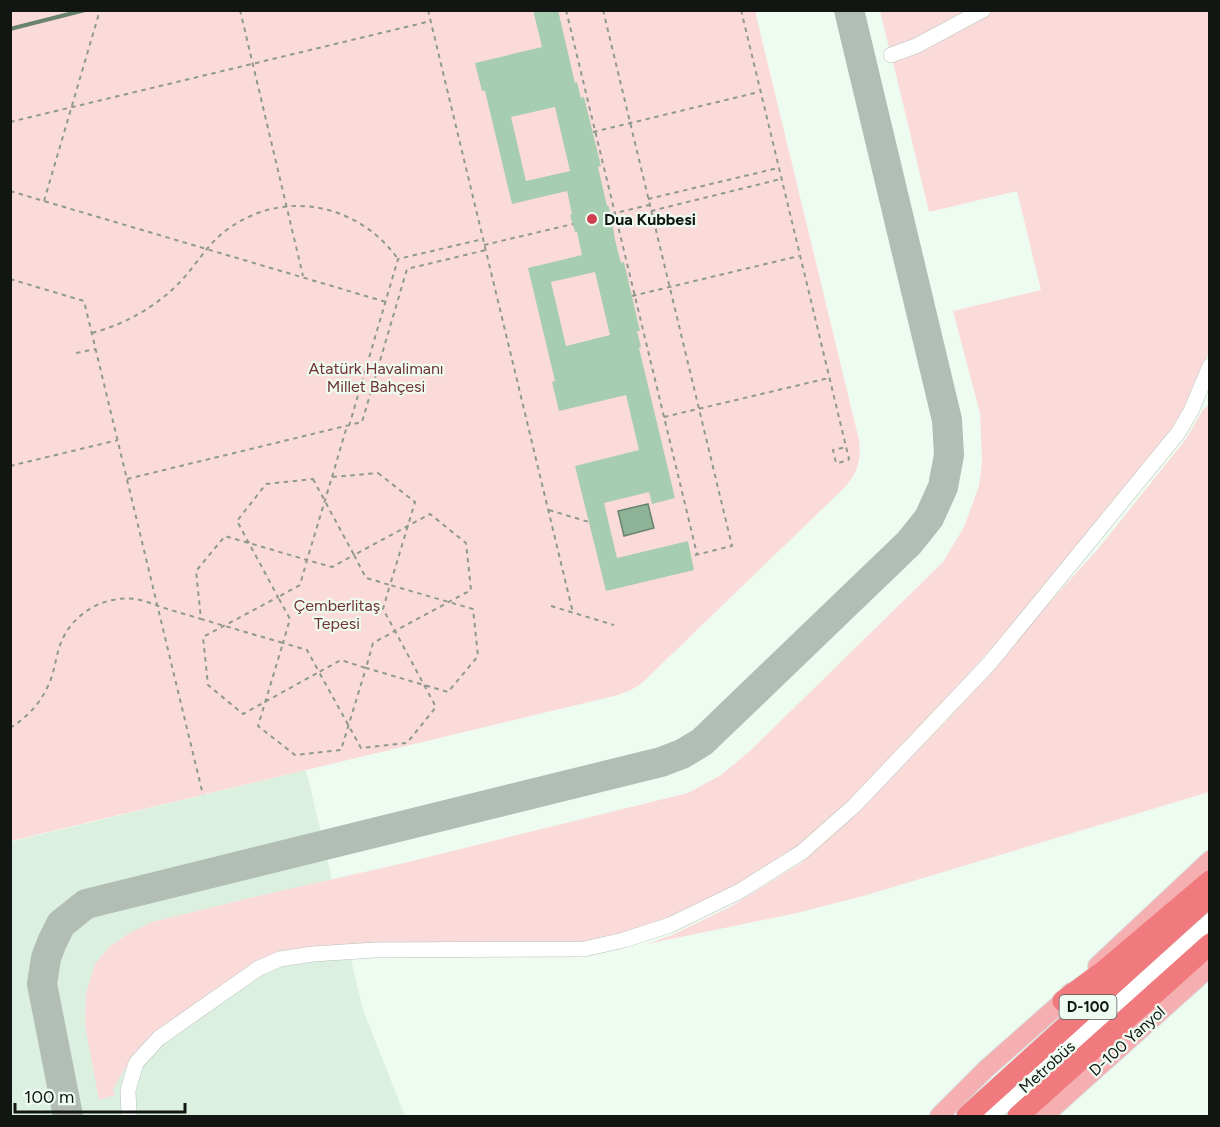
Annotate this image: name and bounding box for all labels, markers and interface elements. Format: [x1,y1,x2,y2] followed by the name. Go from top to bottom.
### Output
[604,210,696,229] place label: Dua Kubbesi
[585,212,599,226] marker: Dua Kubbesi
[308,359,444,396] park label: Atatürk Havalimanı Millet Bahçesi
[294,596,380,633] park label: Çemberlitaş Tepesi
[1060,995,1116,1019] road number: D-100
[1085,1002,1169,1080] street label: D-100 Yanyol
[1015,1037,1079,1097] street label: Metrobüs
[15,1076,184,1114] scale bar
[24,1086,74,1108] text: 100 m

